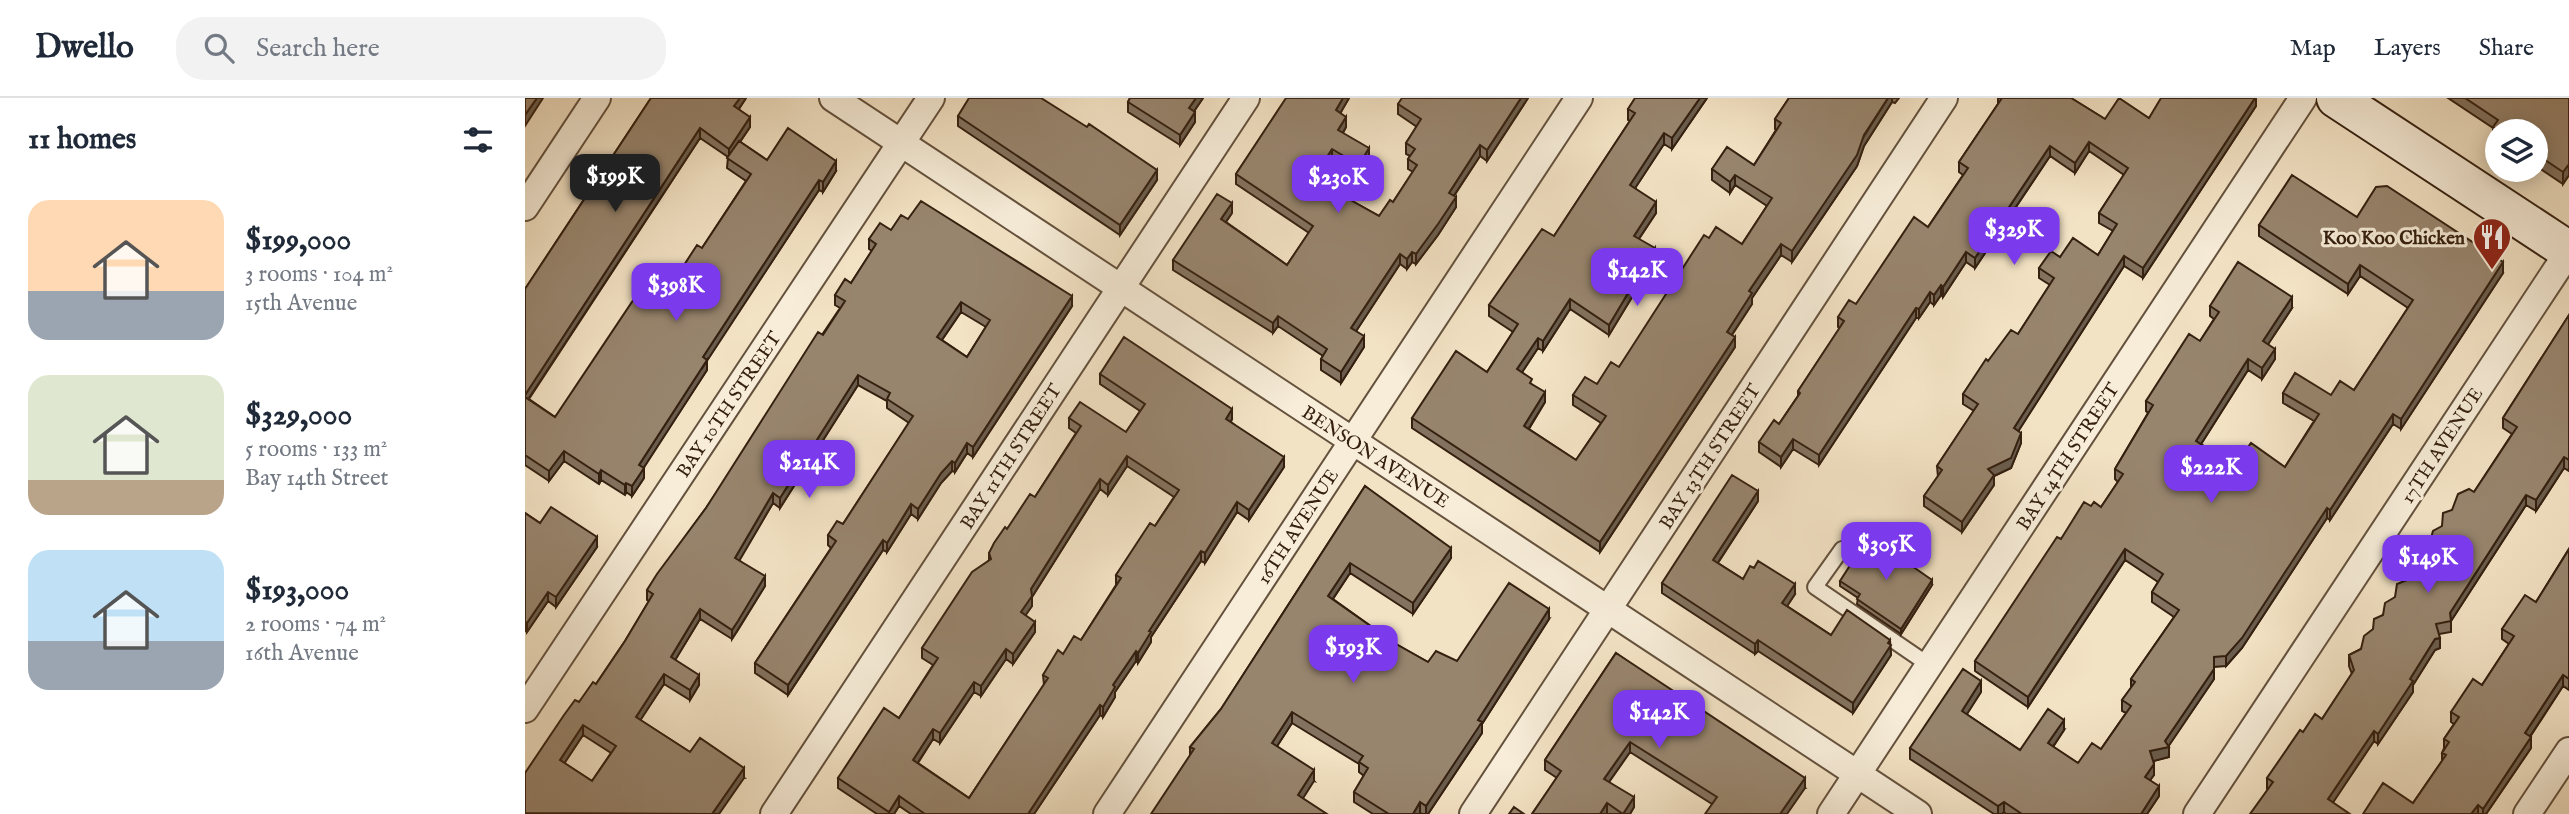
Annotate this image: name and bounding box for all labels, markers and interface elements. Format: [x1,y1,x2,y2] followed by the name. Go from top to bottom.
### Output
[176,17,666,80] search box
[35,27,134,69] text: Dwello
[200,29,238,67] icon: search
[256,32,380,65] text: Search here
[2290,33,2336,64] text: Map
[2374,33,2441,64] text: Layers
[2479,33,2534,64] text: Share
[2485,119,2548,182] map controls
[2485,119,2548,182] button: layers
[28,121,136,159] text: 11 homes
[459,121,497,159] icon: filters
[566,155,664,214] pin: $199K
[1289,156,1387,215] pin: $230K
[586,162,644,191] text: $199K
[1308,163,1368,192] text: $230K
[1965,208,2063,267] pin: $329K
[1985,215,2043,244] text: $329K
[2471,216,2513,271] restaurant icon: Koo Koo Chicken
[245,222,351,260] text: $199,000
[2323,227,2465,251] place label: Koo Koo Chicken
[84,228,168,312] icon: home
[1588,248,1686,308] pin: $142K
[1607,256,1667,285] text: $142K
[245,260,393,289] text: 3 rooms · 104 m²
[627,264,725,323] pin: $398K
[647,271,705,300] text: $398K
[245,289,357,318] text: 15th Avenue
[672,327,787,483] street label: BAY 10TH STREET
[2012,379,2125,535] street label: BAY 14TH STREET
[956,380,1068,534] street label: BAY 11TH STREET
[1655,380,1767,534] street label: BAY 13TH STREET
[2396,384,2489,509] street label: 17TH AVENUE
[245,397,352,435] text: $329,000
[1297,401,1453,514] street label: BENSON AVENUE
[84,403,168,487] icon: home
[245,435,388,464] text: 5 rooms · 133 m²
[760,440,858,500] pin: $214K
[2162,446,2260,505] pin: $222K
[779,448,839,477] text: $214K
[2180,453,2242,482] text: $222K
[245,464,388,493] text: Bay 14th Street
[1252,465,1345,589] street label: 16TH AVENUE
[1837,522,1935,582] pin: $305K
[1857,530,1915,559] text: $305K
[2379,536,2477,595] pin: $149K
[2398,543,2458,572] text: $149K
[245,572,349,610] text: $193,000
[84,578,168,662] icon: home
[245,610,386,639] text: 2 rooms · 74 m²
[1304,626,1402,685] pin: $193K
[1325,633,1381,662] text: $193K
[245,639,359,668] text: 16th Avenue
[1610,690,1708,750] pin: $142K
[1629,698,1689,727] text: $142K

